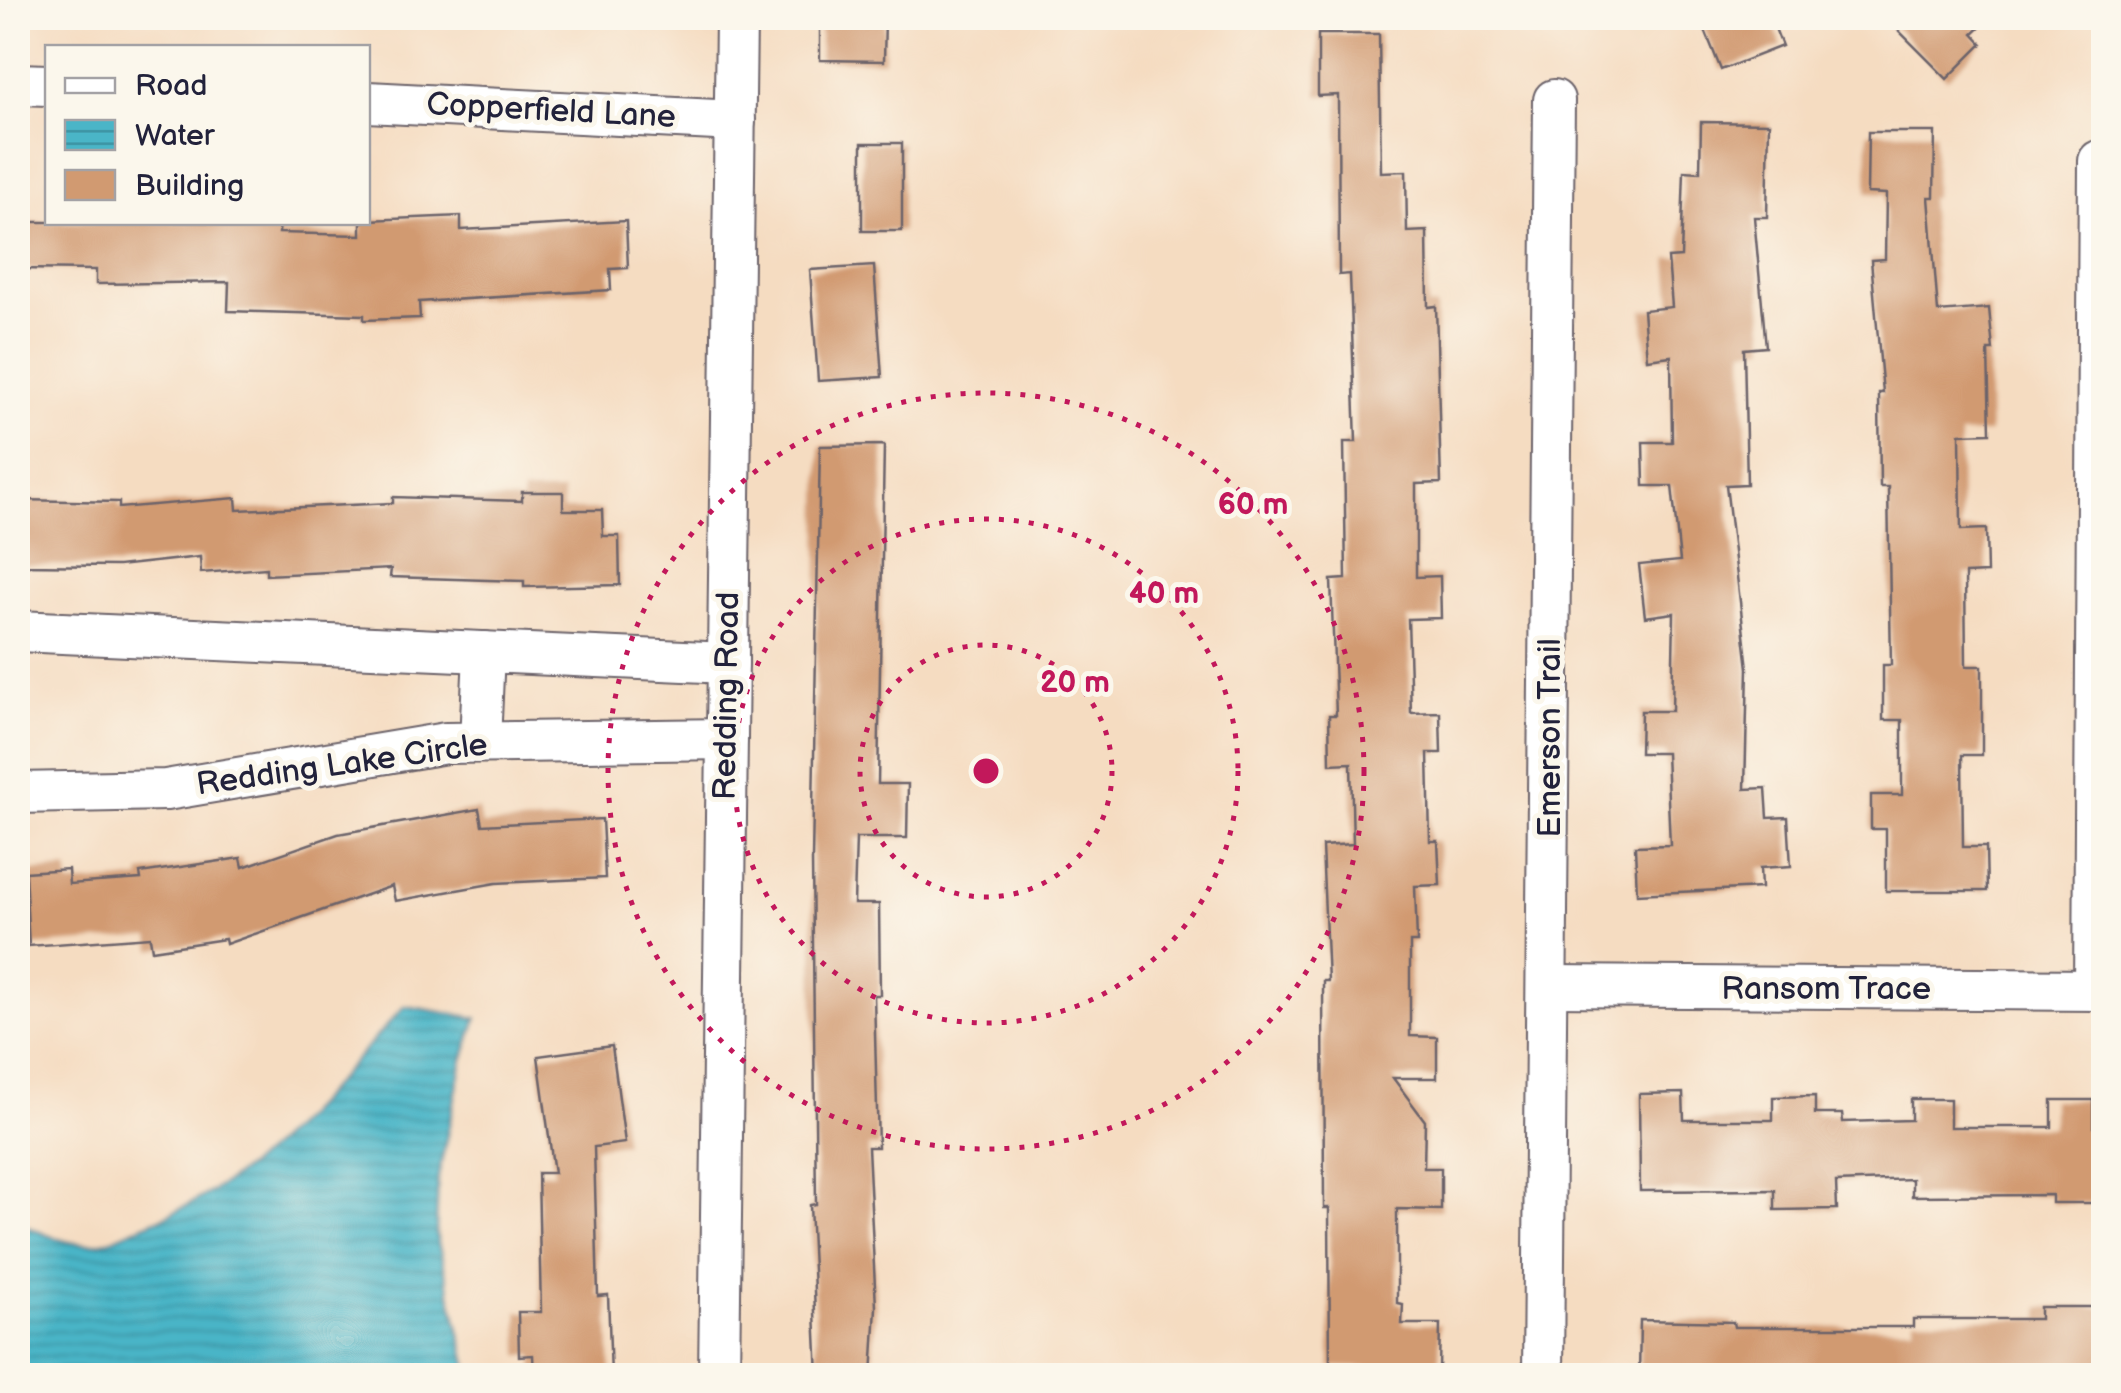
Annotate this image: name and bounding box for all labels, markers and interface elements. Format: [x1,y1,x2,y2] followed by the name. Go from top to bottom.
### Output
[45,45,370,225] legend
[135,68,208,104] text: Road
[425,85,677,137] street label: Copperfield Lane
[135,118,216,154] text: Water
[135,168,244,204] text: Building
[1218,487,1288,523] text: 60 m
[1129,576,1199,612] text: 40 m
[706,591,748,801] street label: Redding Road
[1531,638,1570,838] street label: Emerson Trail
[1040,665,1110,701] text: 20 m
[194,725,490,805] street label: Redding Lake Circle
[968,753,1004,789] centre of rings
[1721,970,1931,1009] street label: Ransom Trace

